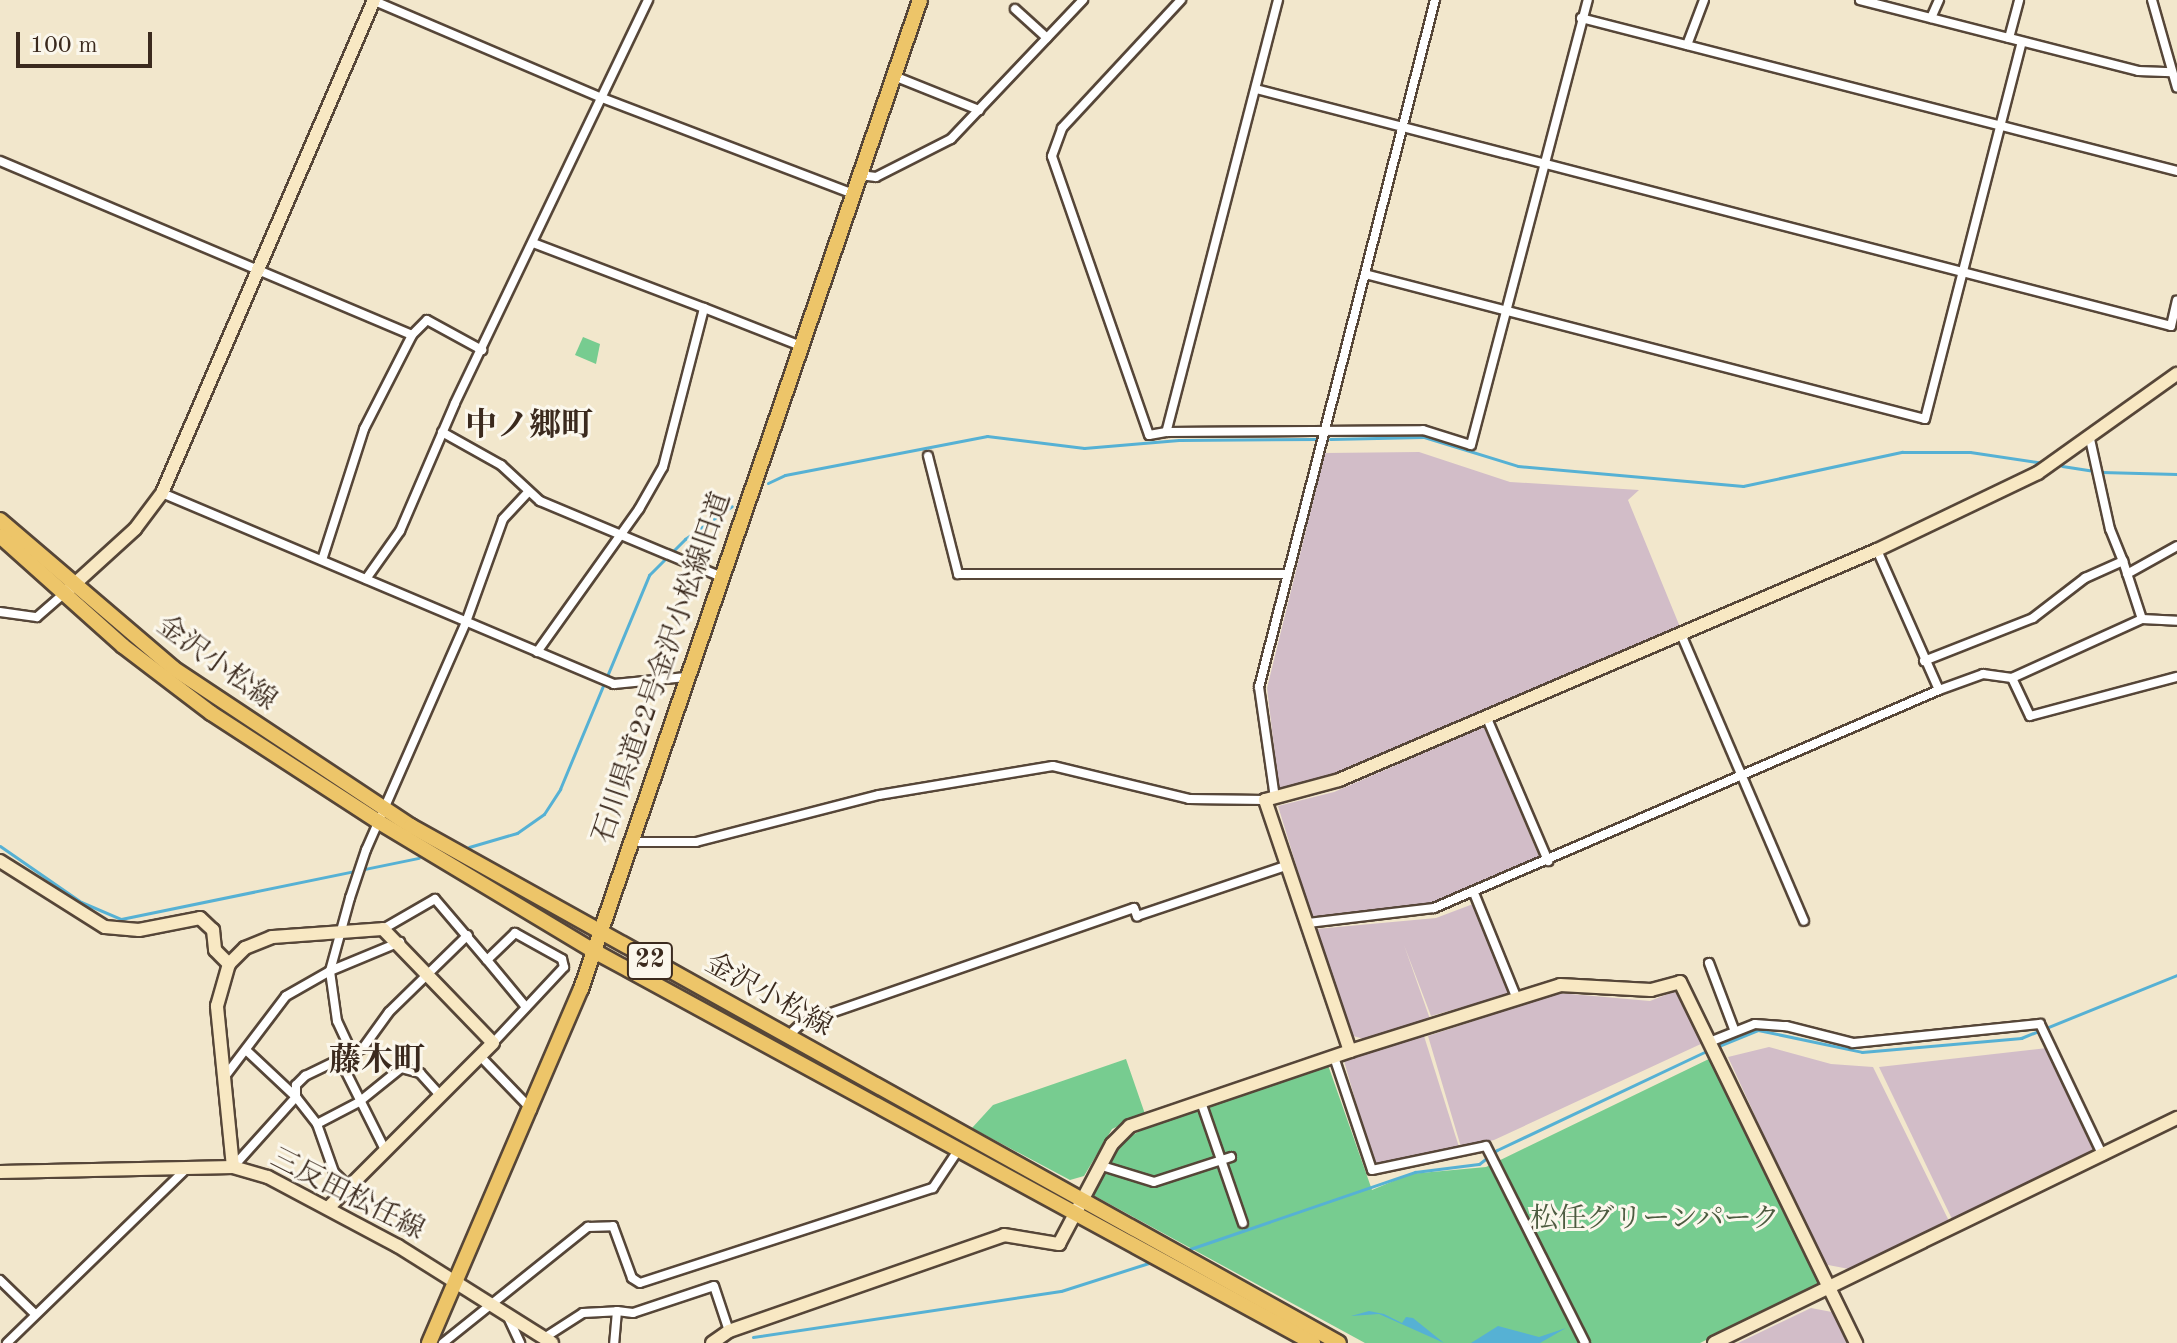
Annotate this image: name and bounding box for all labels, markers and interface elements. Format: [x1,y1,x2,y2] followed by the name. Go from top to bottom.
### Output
[20,16,156,66] scale bar
[30,34,98,58] text: 100 m
[465,408,593,446] district label: 中ノ郷町
[587,488,739,848] street label: 石川県道22号金沢小松線旧道
[149,609,283,719] street label: 金沢小松線
[626,939,674,983] road number: 22
[699,947,837,1045] street label: 金沢小松線
[329,1043,425,1081] district label: 藤木町
[265,1142,429,1248] street label: 三反田松任線
[1529,1203,1781,1237] park label: 松任グリーンパーク

